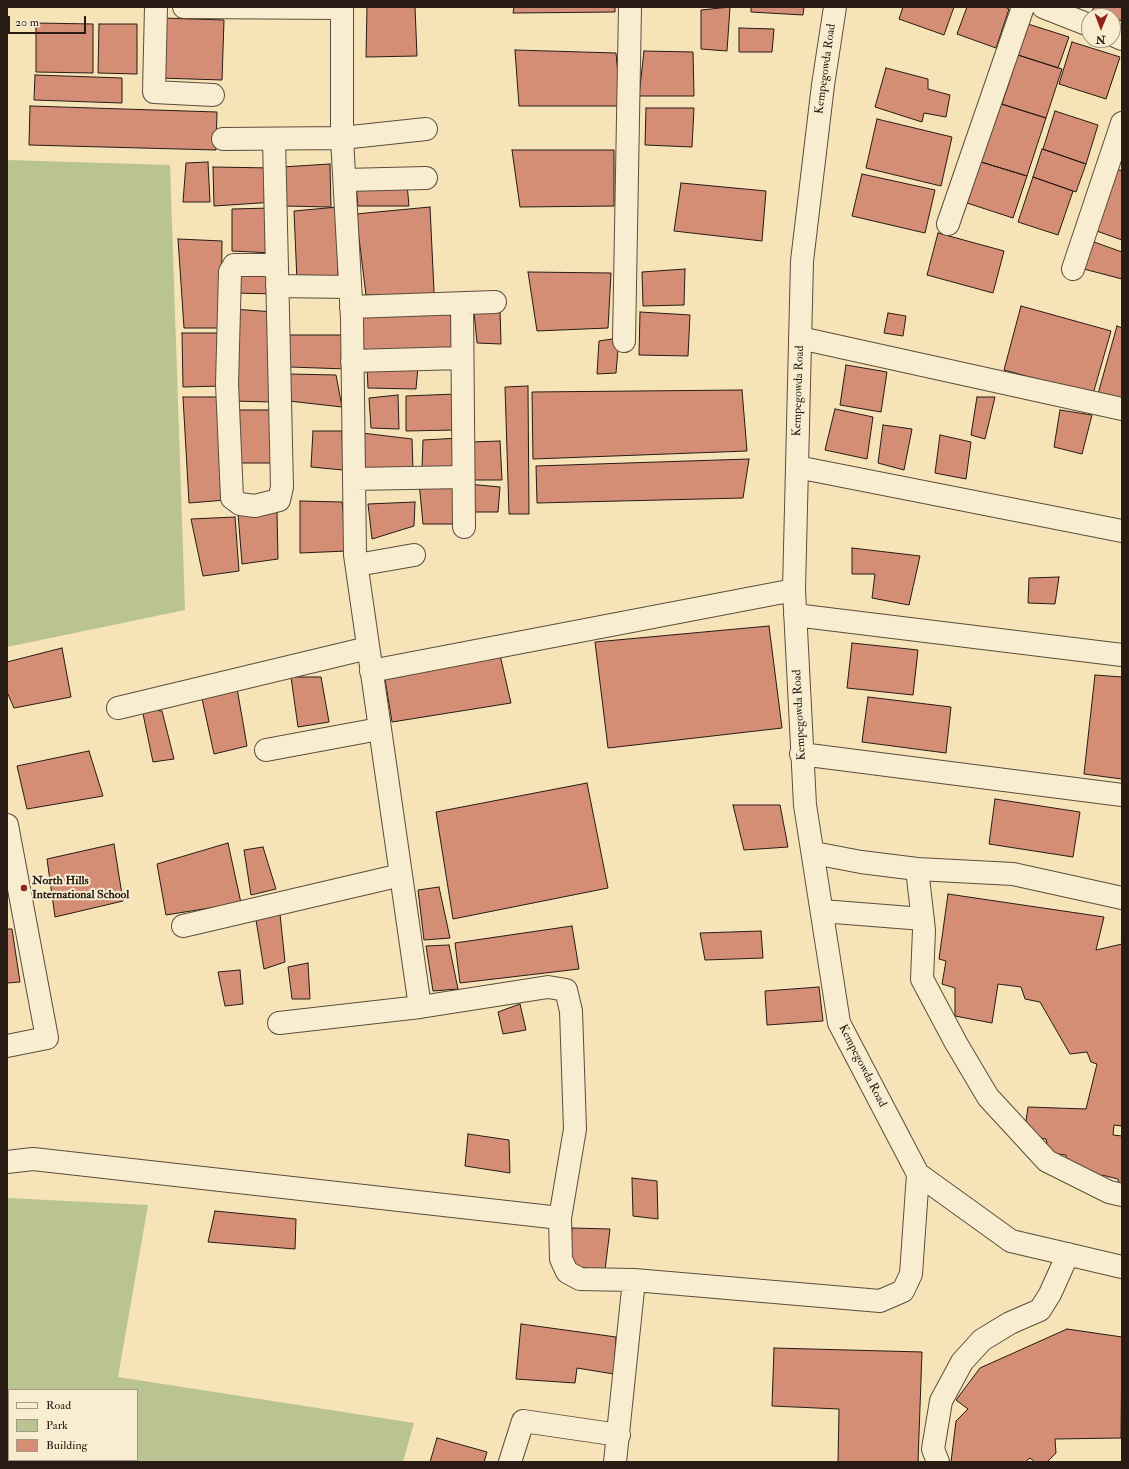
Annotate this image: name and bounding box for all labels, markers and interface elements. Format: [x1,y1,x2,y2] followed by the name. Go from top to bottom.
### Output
[10,8,88,34] scale bar
[1081,8,1121,48] north arrow
[15,15,39,30] text: 20 m
[813,23,839,115] street label: Kempegowda Road
[1096,33,1106,46] text: N
[790,345,808,437] street label: Kempegowda Road
[790,669,810,761] street label: Kempegowda Road
[32,874,129,902] place label: North Hills International School
[19,883,29,893] marker: North Hills International School
[835,1022,889,1110] street label: Kempegowda Road
[8,1389,138,1461] legend
[46,1398,71,1413] text: Road
[46,1418,68,1433] text: Park
[46,1438,87,1453] text: Building

